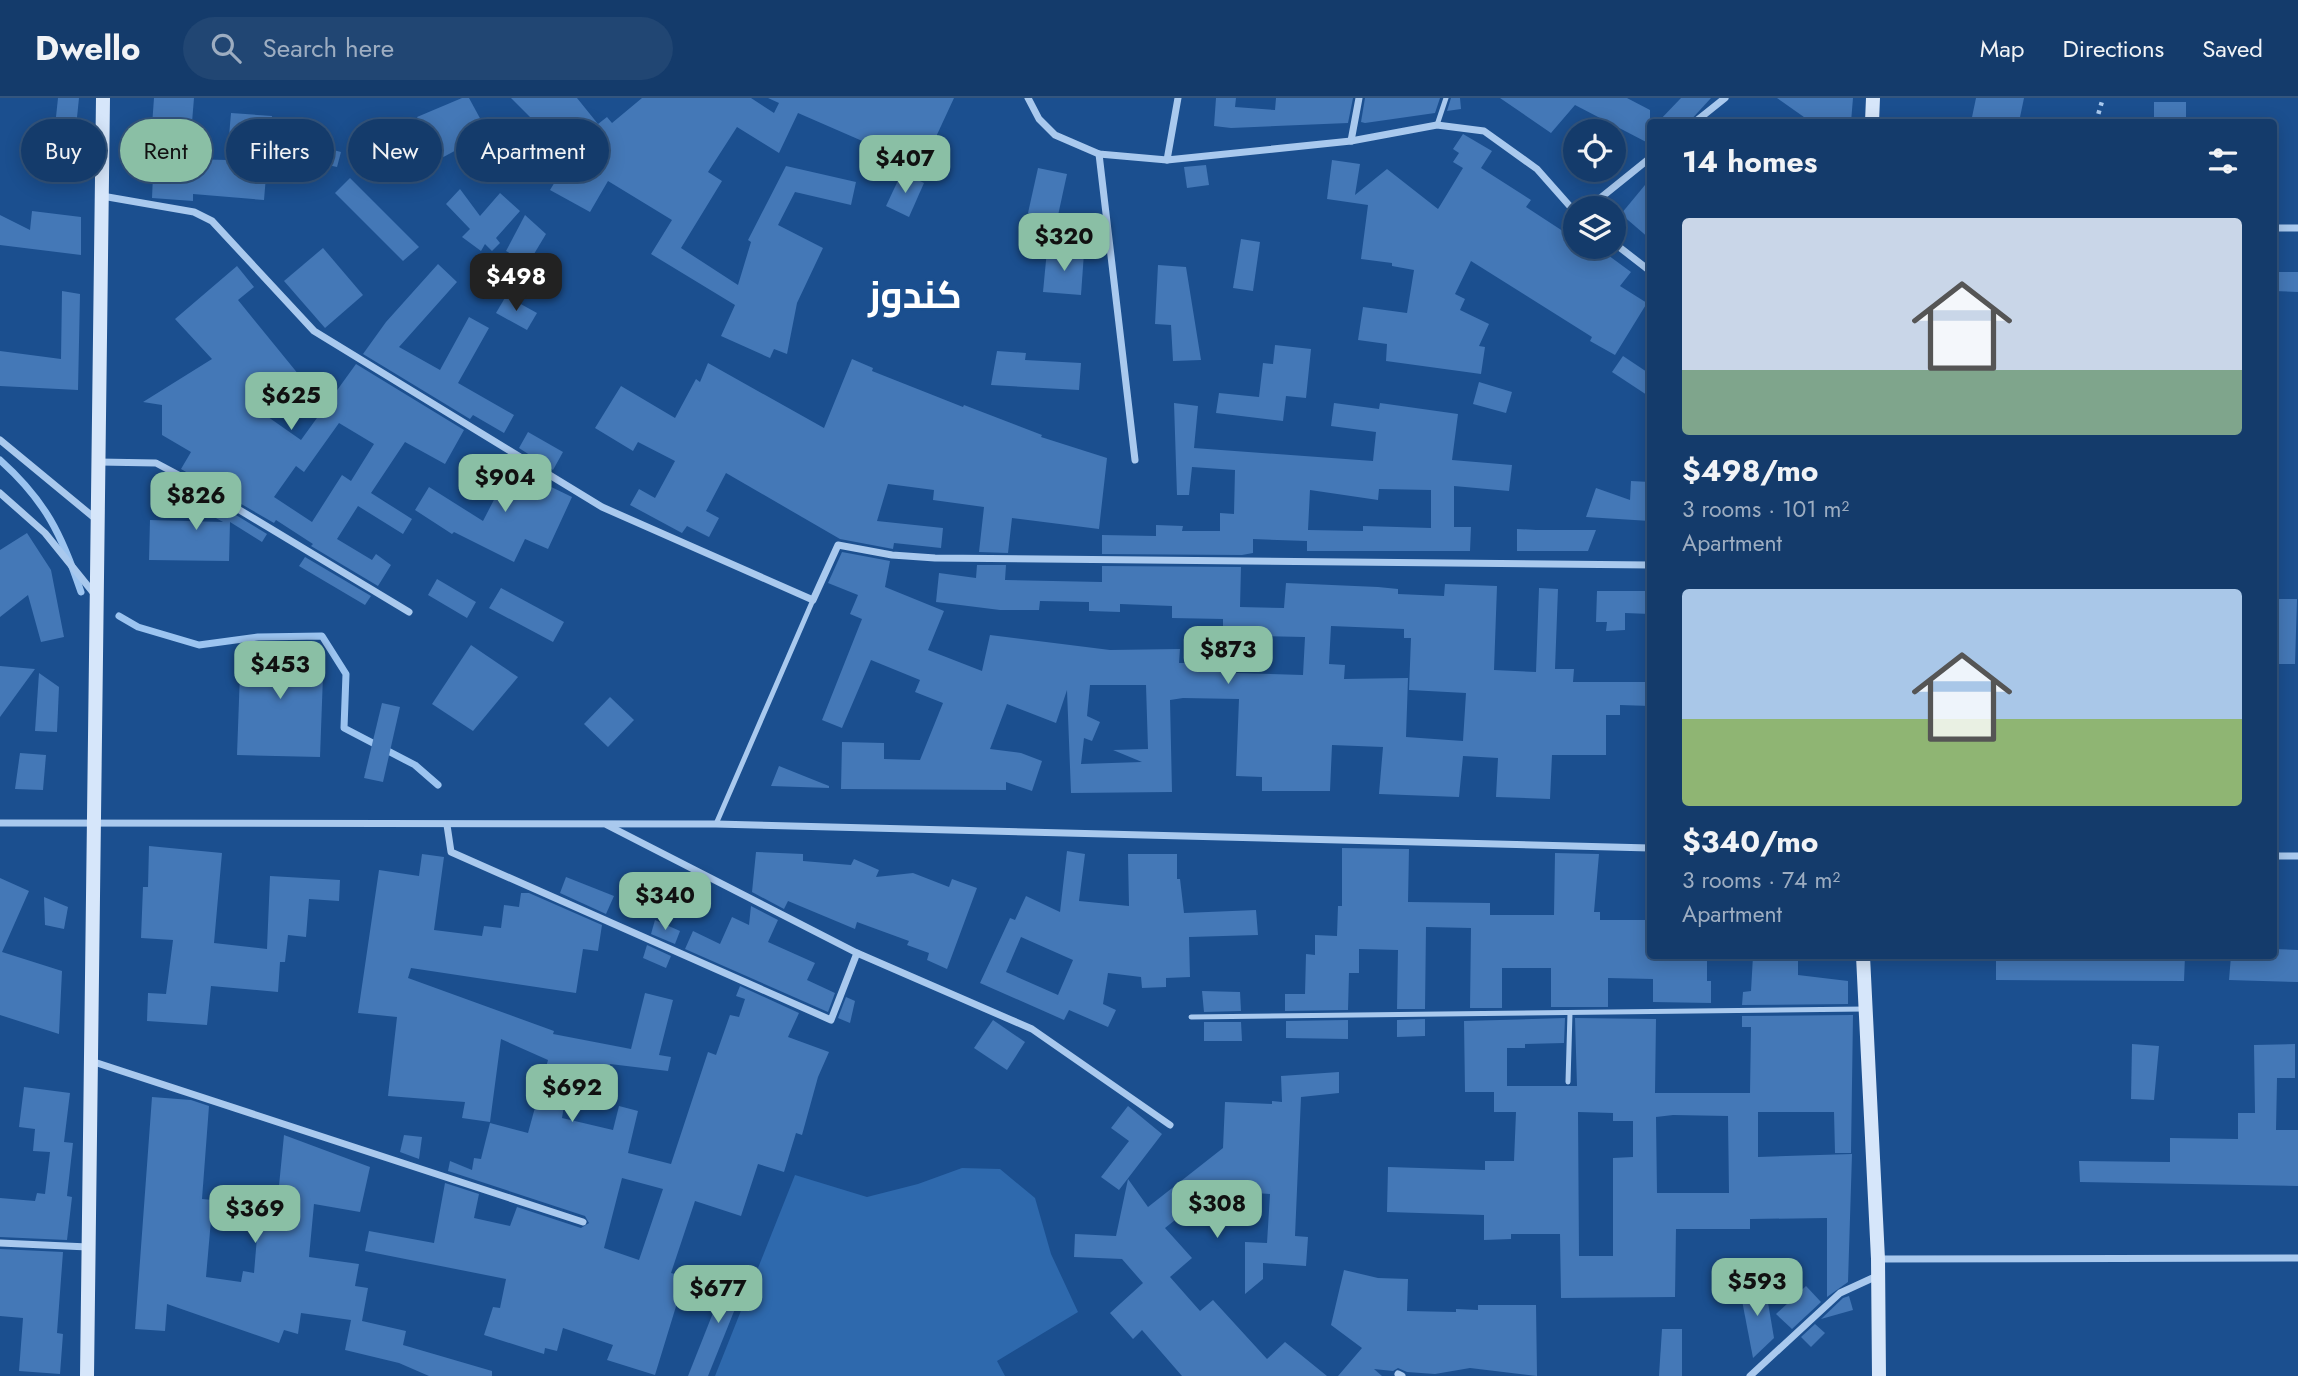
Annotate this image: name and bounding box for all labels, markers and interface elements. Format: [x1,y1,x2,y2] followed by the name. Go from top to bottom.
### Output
[183,17,673,80] search box
[35,25,141,72] text: Dwello
[207,29,245,67] icon: search
[263,29,394,67] text: Search here
[1980,31,2025,66] text: Map
[2063,31,2164,66] text: Directions
[2202,31,2263,66] text: Saved
[21,119,106,182] chip: Buy
[120,119,212,182] chip: Rent
[226,119,334,182] chip: Filters
[348,119,442,182] chip: New
[456,119,609,182] chip: Apartment
[1563,119,1626,259] map controls
[1563,119,1626,182] button: locate
[864,136,946,195] pin: $407
[1682,140,1817,183] text: 14 homes
[875,141,935,175] text: $407
[2204,142,2242,180] icon: filters
[1563,196,1626,259] button: layers
[1023,214,1105,273] pin: $320
[1035,219,1093,253] text: $320
[475,254,557,313] pin: $498
[486,259,546,293] text: $498
[1899,263,2025,389] icon: home
[867,267,962,322] district label: کندوز
[250,372,332,432] pin: $625
[261,378,321,412] text: $625
[1682,449,1818,492] text: $498/mo
[464,454,546,514] pin: $904
[475,460,535,494] text: $904
[155,472,237,532] pin: $826
[166,478,226,512] text: $826
[1682,492,1849,526] text: 3 rooms · 101 m²
[1682,526,1782,560] text: Apartment
[1187,626,1269,686] pin: $873
[1200,632,1256,666] text: $873
[1899,634,2025,760] icon: home
[239,642,321,701] pin: $453
[250,647,310,681] text: $453
[1682,820,1819,863] text: $340/mo
[1682,863,1840,897] text: 3 rooms · 74 m²
[624,872,706,932] pin: $340
[635,878,695,912] text: $340
[1682,897,1782,931] text: Apartment
[531,1065,613,1124] pin: $692
[542,1070,602,1104] text: $692
[1176,1180,1258,1240] pin: $308
[214,1186,296,1245] pin: $369
[1188,1186,1246,1220] text: $308
[225,1191,285,1225] text: $369
[1716,1258,1798,1318] pin: $593
[1728,1264,1786,1298] text: $593
[677,1266,759,1325] pin: $677
[689,1271,747,1305] text: $677

